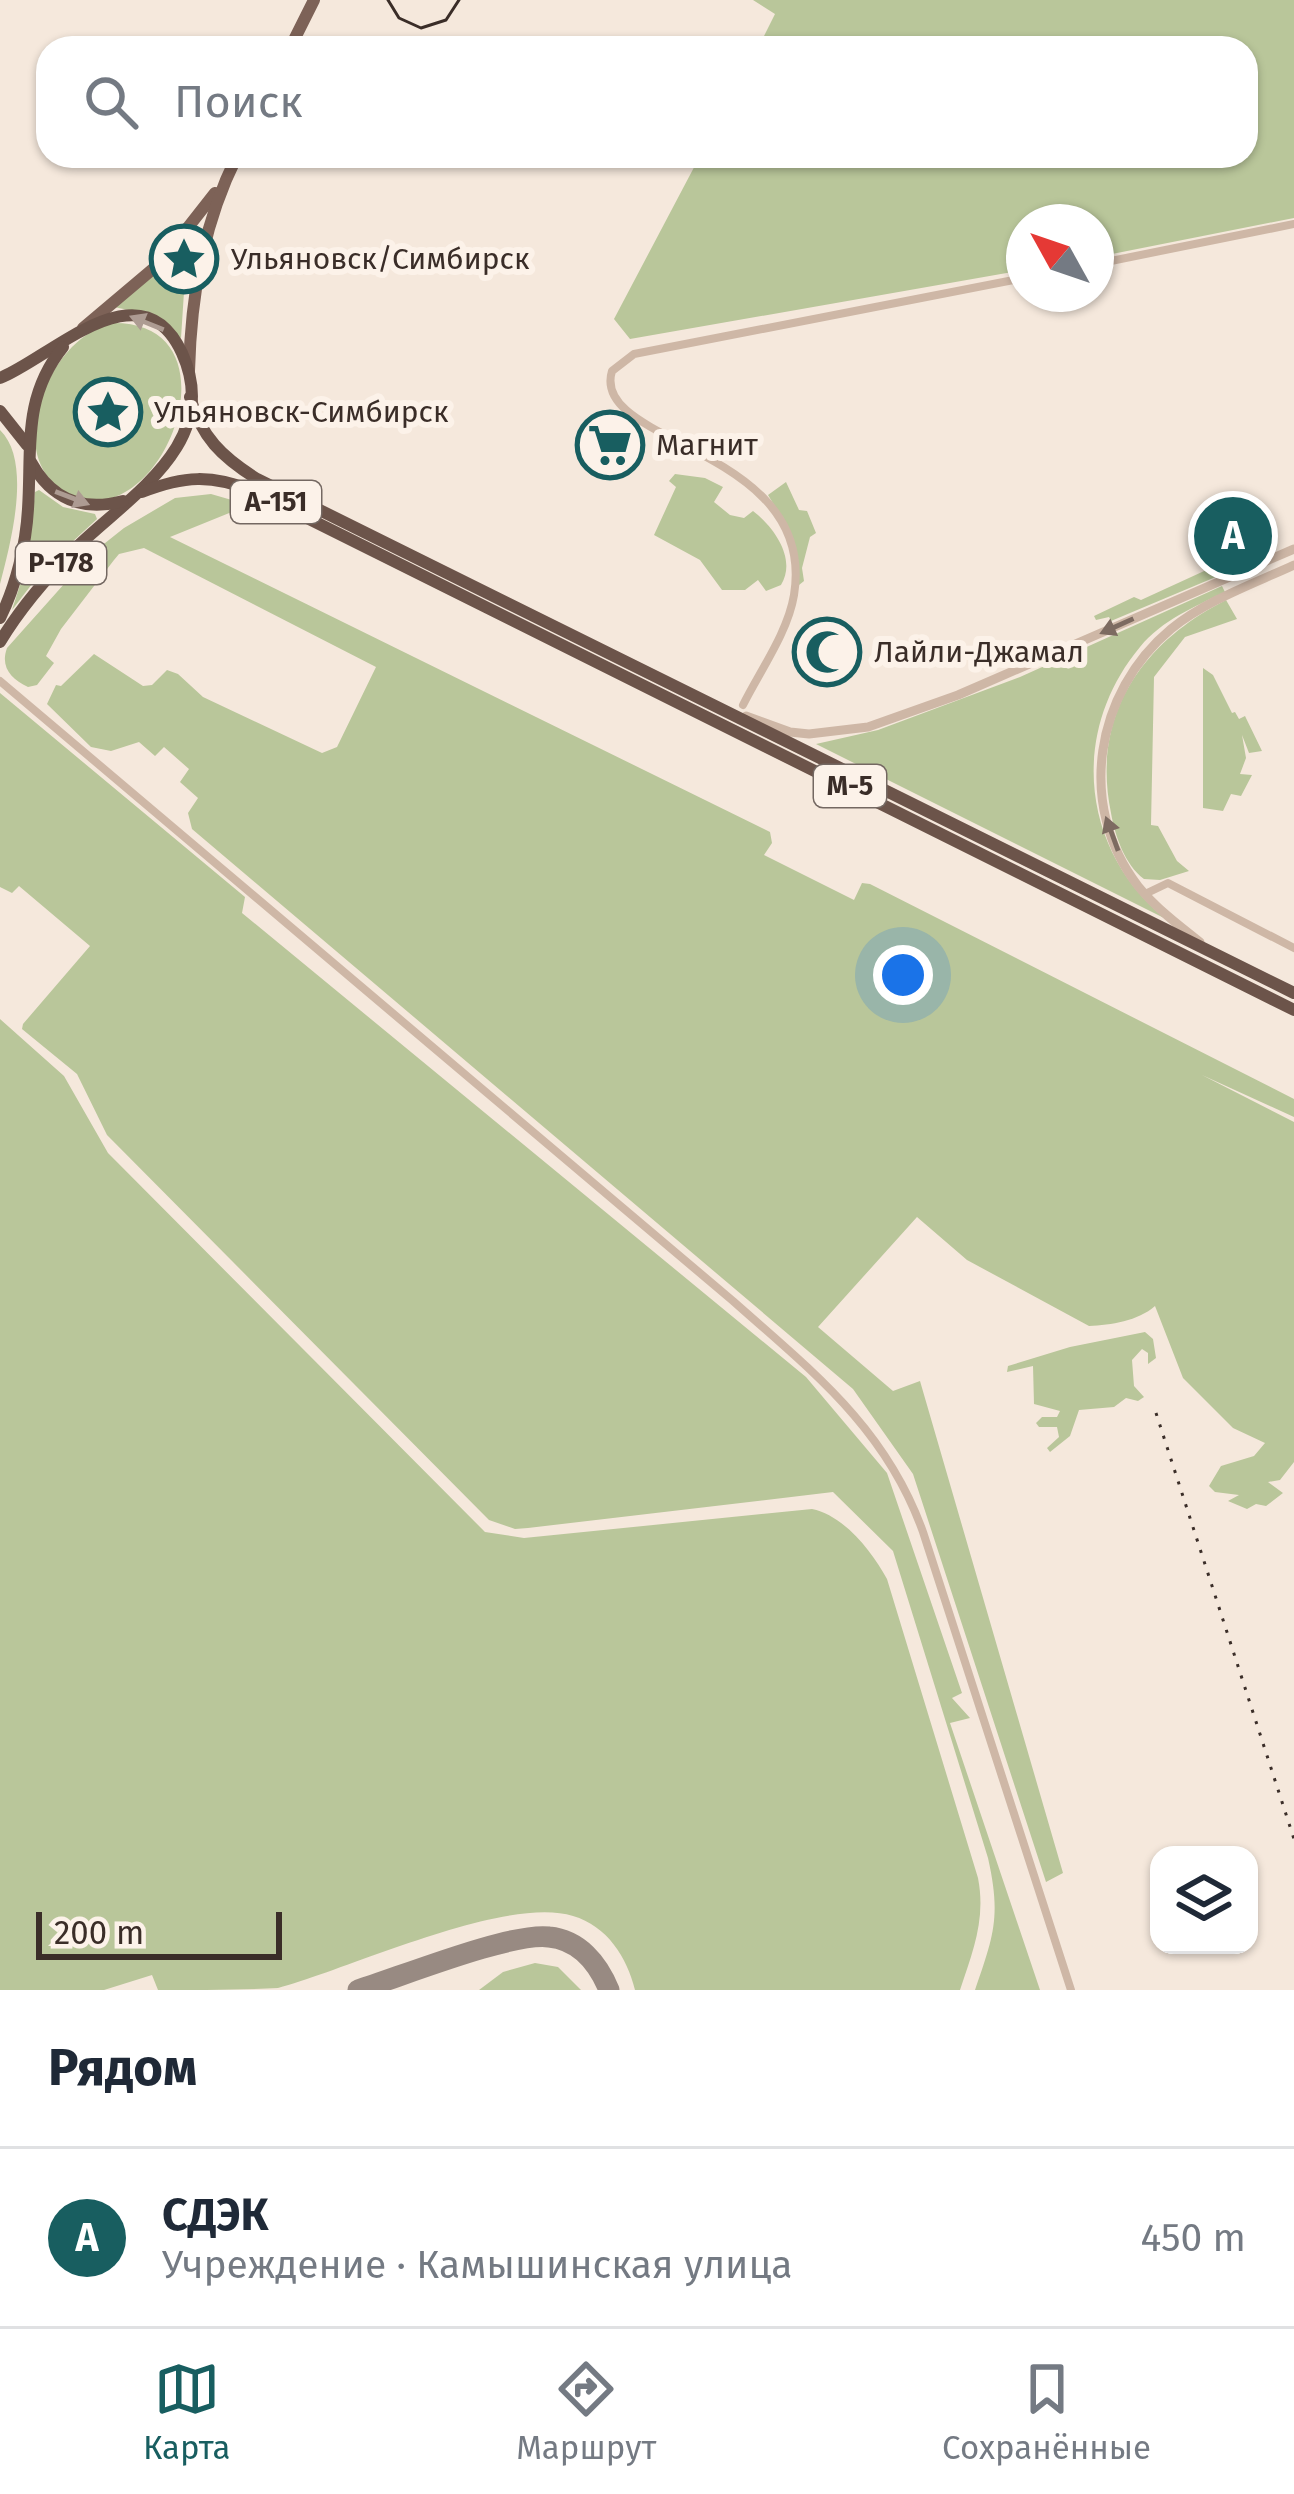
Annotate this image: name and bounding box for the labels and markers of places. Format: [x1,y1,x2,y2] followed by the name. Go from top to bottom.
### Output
[149,224,219,294] place icon: Ульяновск/Симбирск
[231,241,530,277] place label: Ульяновск/Симбирск
[73,377,143,447] place icon: Ульяновск-Симбирск
[154,394,449,430] place label: Ульяновск-Симбирск
[575,410,645,480] supermarket icon: Магнит
[656,427,758,463] place label: Магнит
[1194,491,1272,581] pin: A
[792,617,862,687] mosque icon: Лайли-Джамал
[874,634,1084,670] place label: Лайли-Джамал

